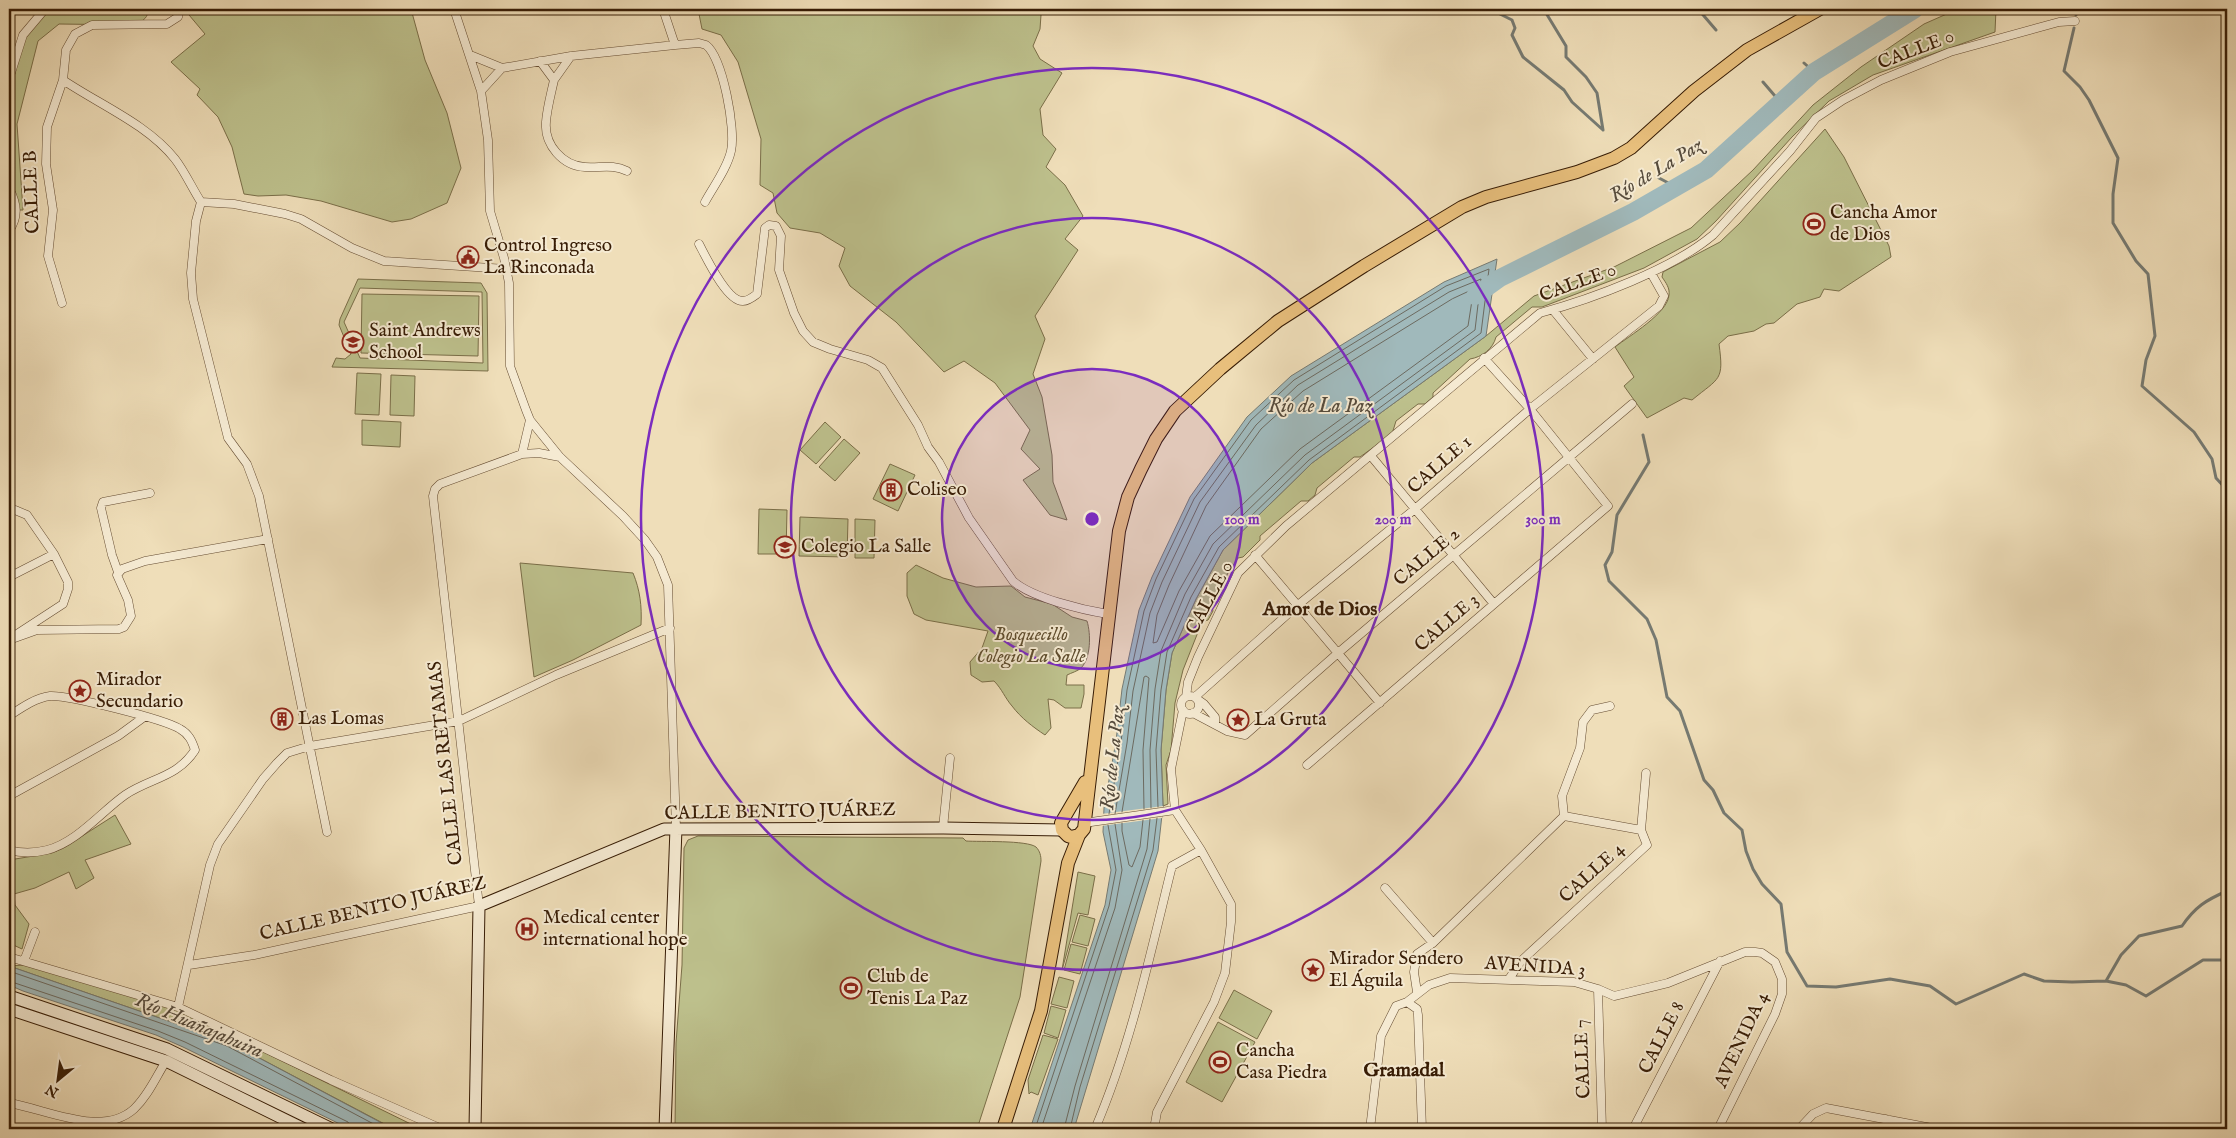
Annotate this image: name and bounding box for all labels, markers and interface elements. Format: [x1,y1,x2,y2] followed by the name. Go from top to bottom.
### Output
[1874,24,1958,76] street label: CALLE 0
[1605,132,1709,209] water label: Río de La Paz
[19,150,45,234] street label: CALLE B
[1830,201,1937,247] place label: Cancha Amor de Dios
[1802,212,1826,236] sports icon: Cancha Amor de Dios
[484,234,612,280] place label: Control Ingreso La Rinconada
[456,245,480,269] public building icon: Control Ingreso La Rinconada
[1536,258,1620,308] street label: CALLE 0
[369,319,481,365] place label: Saint Andrews School
[341,330,365,354] school or university icon: Saint Andrews School
[1268,394,1375,419] water label: Río de La Paz
[1403,430,1477,500] street label: CALLE 1
[879,478,903,502] building icon: Coliseo
[907,478,967,502] place label: Coliseo
[1083,510,1101,528] centre of rings
[1224,510,1260,529] text: 100 m
[1375,510,1412,529] text: 200 m
[1525,510,1561,529] text: 300 m
[1389,522,1465,592] street label: CALLE 2
[773,535,797,559] school or university icon: Colegio La Salle
[801,535,931,559] place label: Colegio La Salle
[1181,557,1239,639] street label: CALLE 0
[1410,588,1484,658] street label: CALLE 3
[1262,597,1377,622] district label: Amor de Dios
[976,623,1086,669] park label: Bosquecillo Colegio La Salle
[423,660,469,866] street label: CALLE LAS RETAMAS
[96,668,183,714] place label: Mirador Secundario
[68,679,92,703] place icon: Mirador Secundario
[1095,702,1131,811] water label: Río de La Paz
[270,707,294,731] building icon: Las Lomas
[298,707,384,731] place label: Las Lomas
[1226,708,1250,732] place icon: La Gruta
[1254,708,1327,732] place label: La Gruta
[664,797,896,826] street label: CALLE BENITO JUÁREZ
[1554,837,1630,909] street label: CALLE 4
[257,870,488,947] street label: CALLE BENITO JUÁREZ
[543,906,688,952] place label: Medical center international hope
[515,917,539,941] hospital icon: Medical center international hope
[1329,947,1463,993] place label: Mirador Sendero El Águila
[1483,951,1586,982] street label: AVENIDA 3
[1301,958,1325,982] place icon: Mirador Sendero El Águila
[867,965,968,1011] place label: Club de Tenis La Paz
[839,976,863,1000] sports icon: Club de Tenis La Paz
[1709,987,1775,1093] street label: AVENIDA 4
[131,988,267,1064] water label: Río Huañajahuira
[1634,998,1690,1078] street label: CALLE 8
[1570,1019,1596,1099] street label: CALLE 7
[1236,1039,1328,1085] place label: Cancha Casa Piedra
[1208,1050,1232,1074] sports icon: Cancha Casa Piedra
[32,1056,82,1106] north arrow
[1364,1058,1445,1083] district label: Gramadal
[43,1080,63,1102] text: N

